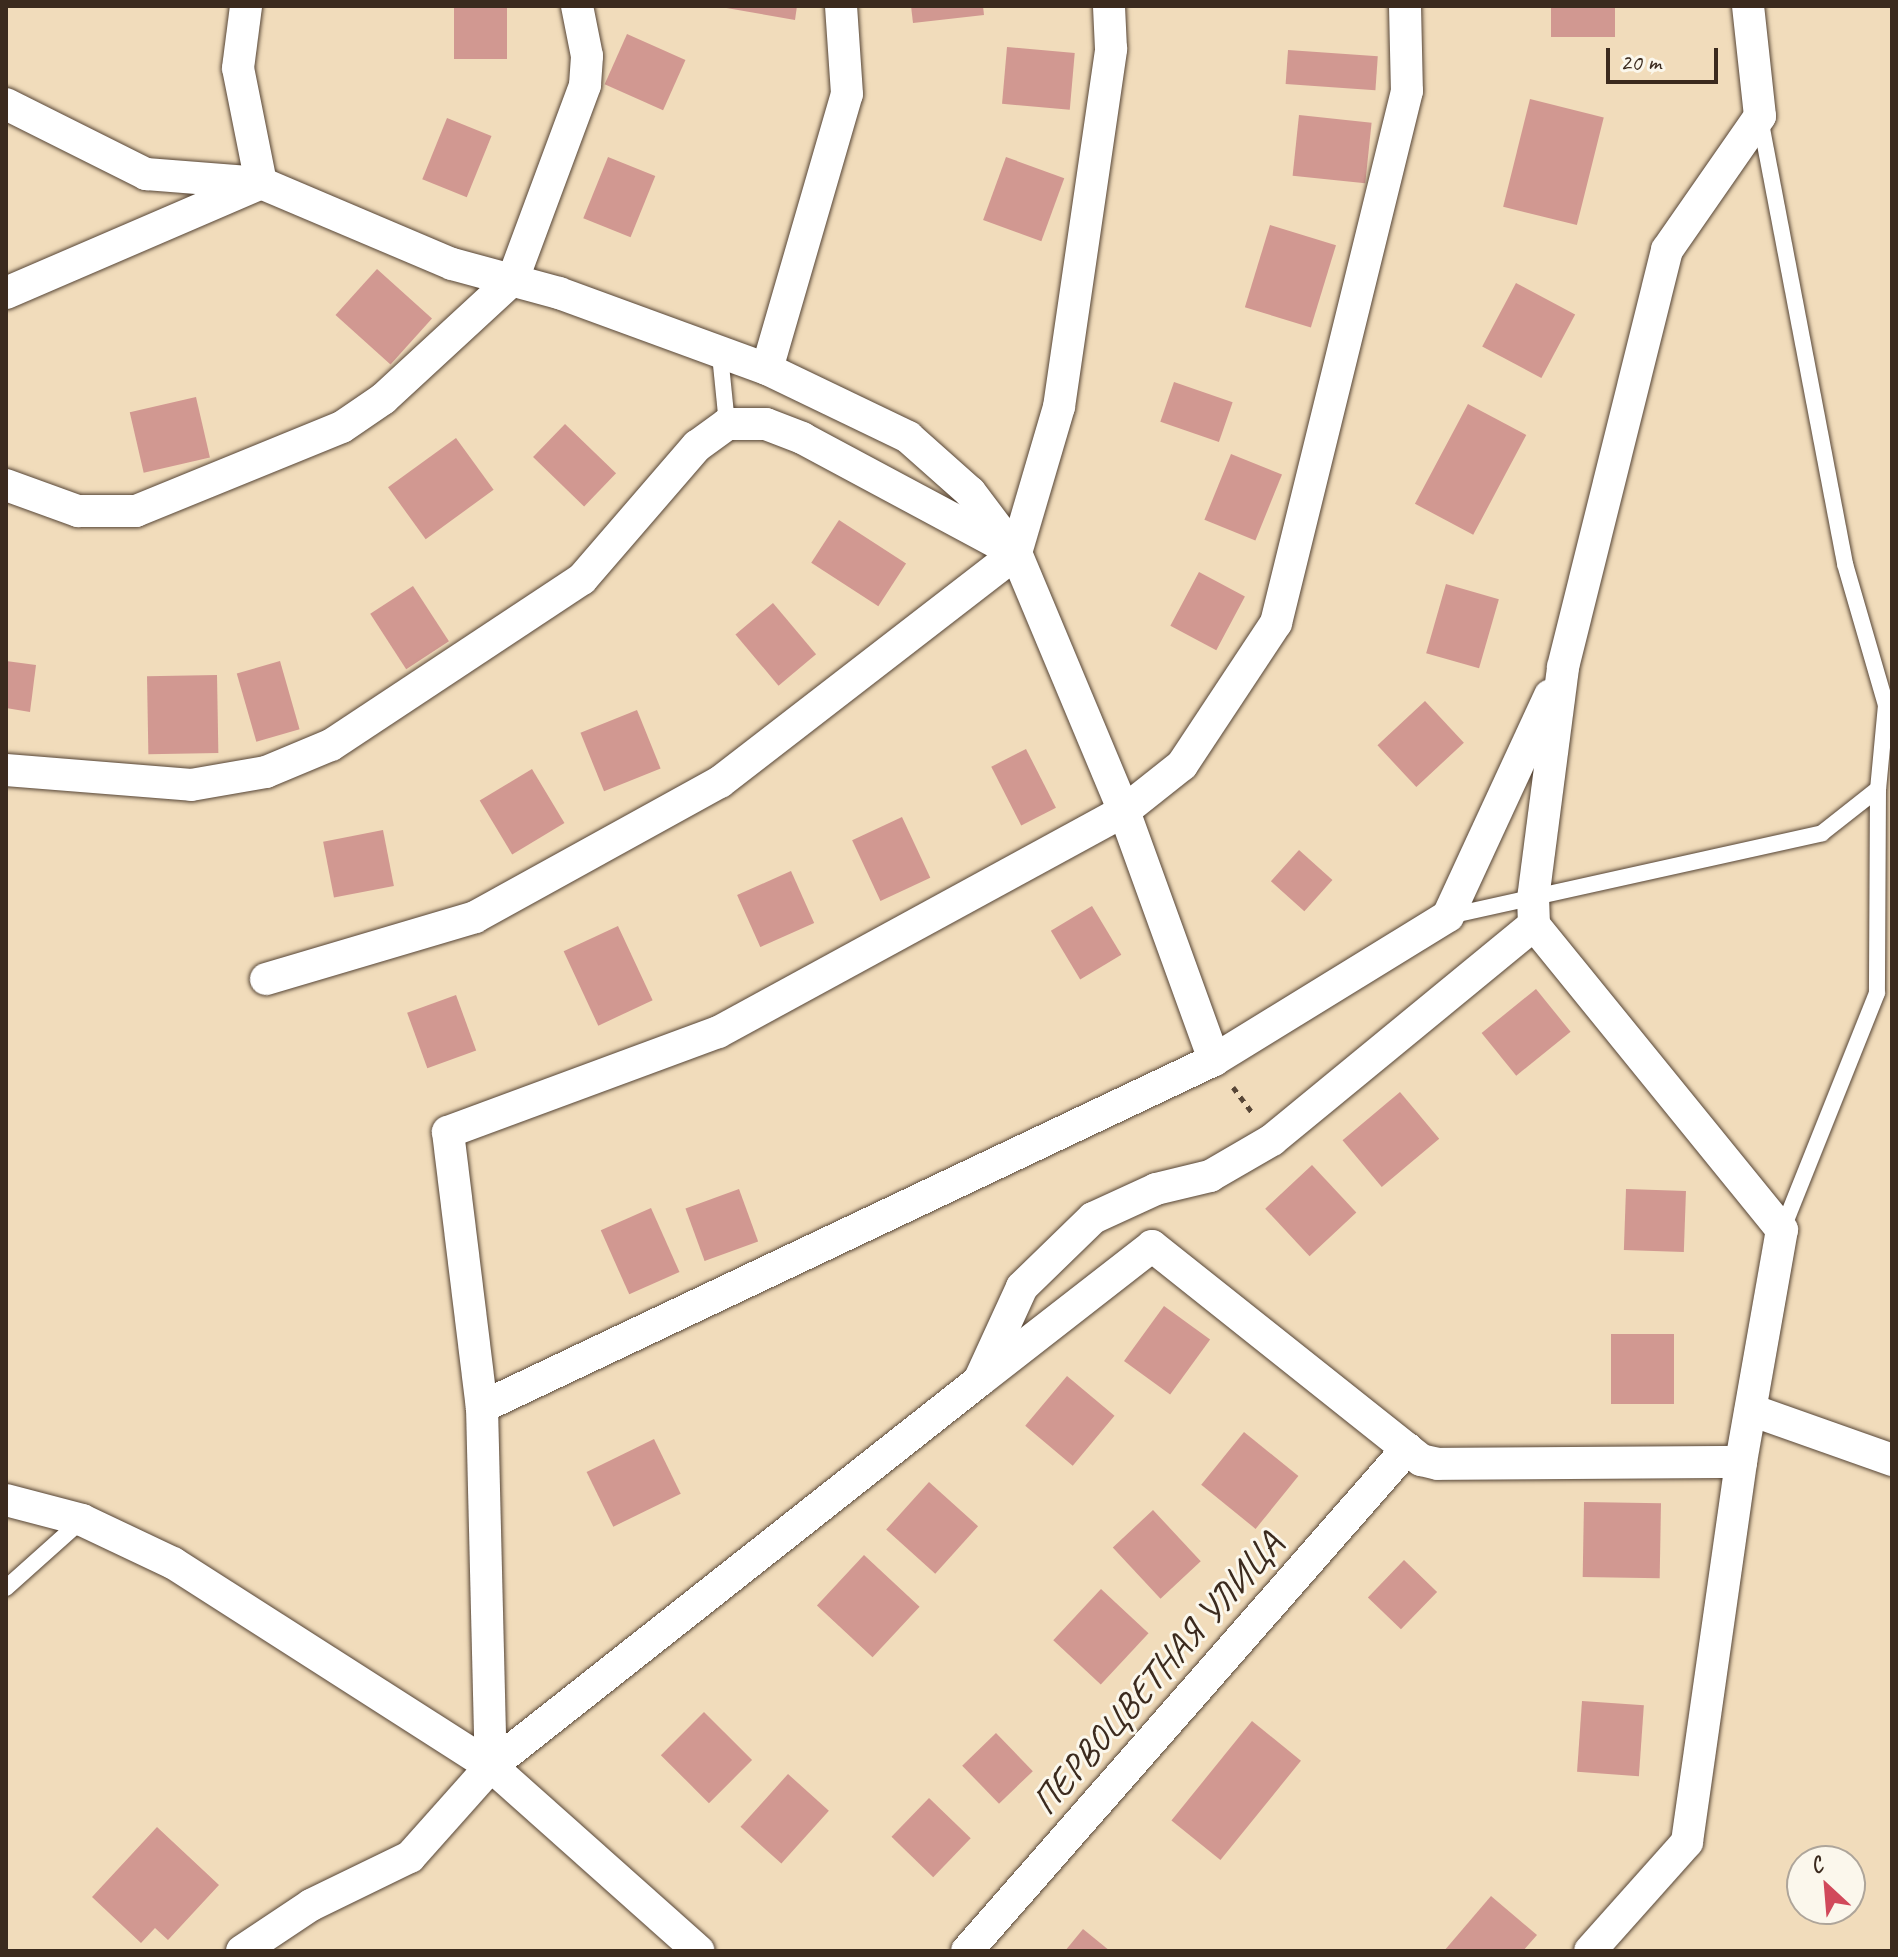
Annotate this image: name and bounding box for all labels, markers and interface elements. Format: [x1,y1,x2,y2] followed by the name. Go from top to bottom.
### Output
[1610,32,1722,82] scale bar
[1620,47,1661,77] text: 20 m
[1022,1522,1292,1824] street label: ПЕРВОЦВЕТНАЯ УЛИЦА
[1786,1845,1866,1925] north arrow
[1805,1850,1827,1880] text: С

